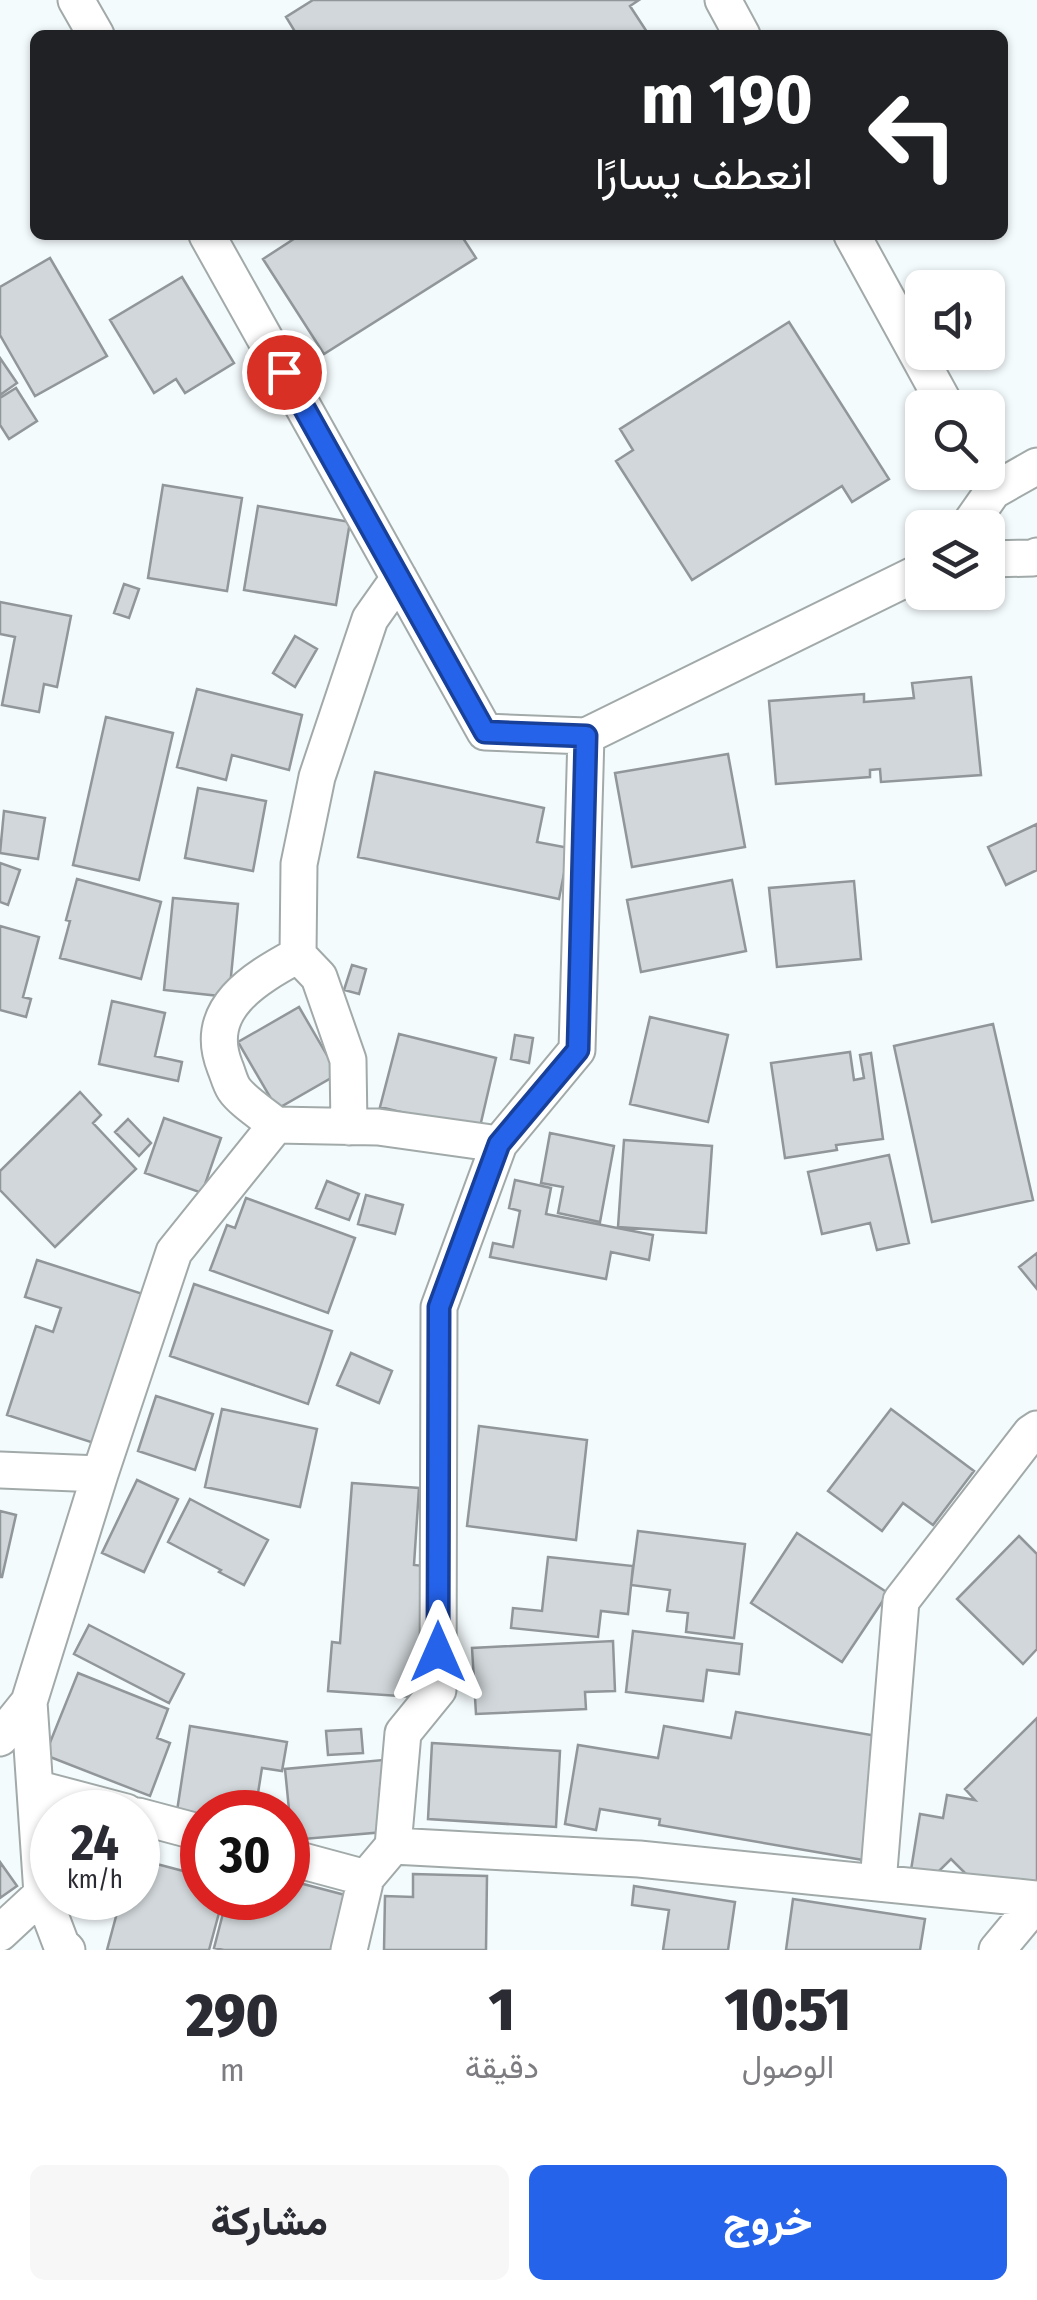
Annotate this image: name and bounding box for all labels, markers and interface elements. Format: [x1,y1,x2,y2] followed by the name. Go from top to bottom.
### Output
[641,58,813,142] text: 190 m
[848,70,978,200] icon: left
[595,147,813,201] text: انعطف يسارًا
[905,270,1005,610] map controls
[905,270,1005,370] button: sound
[242,330,327,415] pin
[257,345,312,400] icon: arrive
[905,390,1005,490] button: search
[905,510,1005,610] button: layers
[386,1600,490,1704] position arrow
[180,1790,310,1920] speed limit sign: 30
[71,1813,119,1873] text: 24
[67,1865,123,1895] text: km/h
[489,1974,515,2046] text: 1
[725,1974,851,2046] text: 10:51
[186,1980,279,2052] text: 290
[465,2048,539,2086] text: دقيقة
[742,2048,834,2086] text: الوصول
[220,2051,245,2089] text: m
[30,2165,509,2280] button: مشاركة
[529,2165,1007,2280] button: خروج

